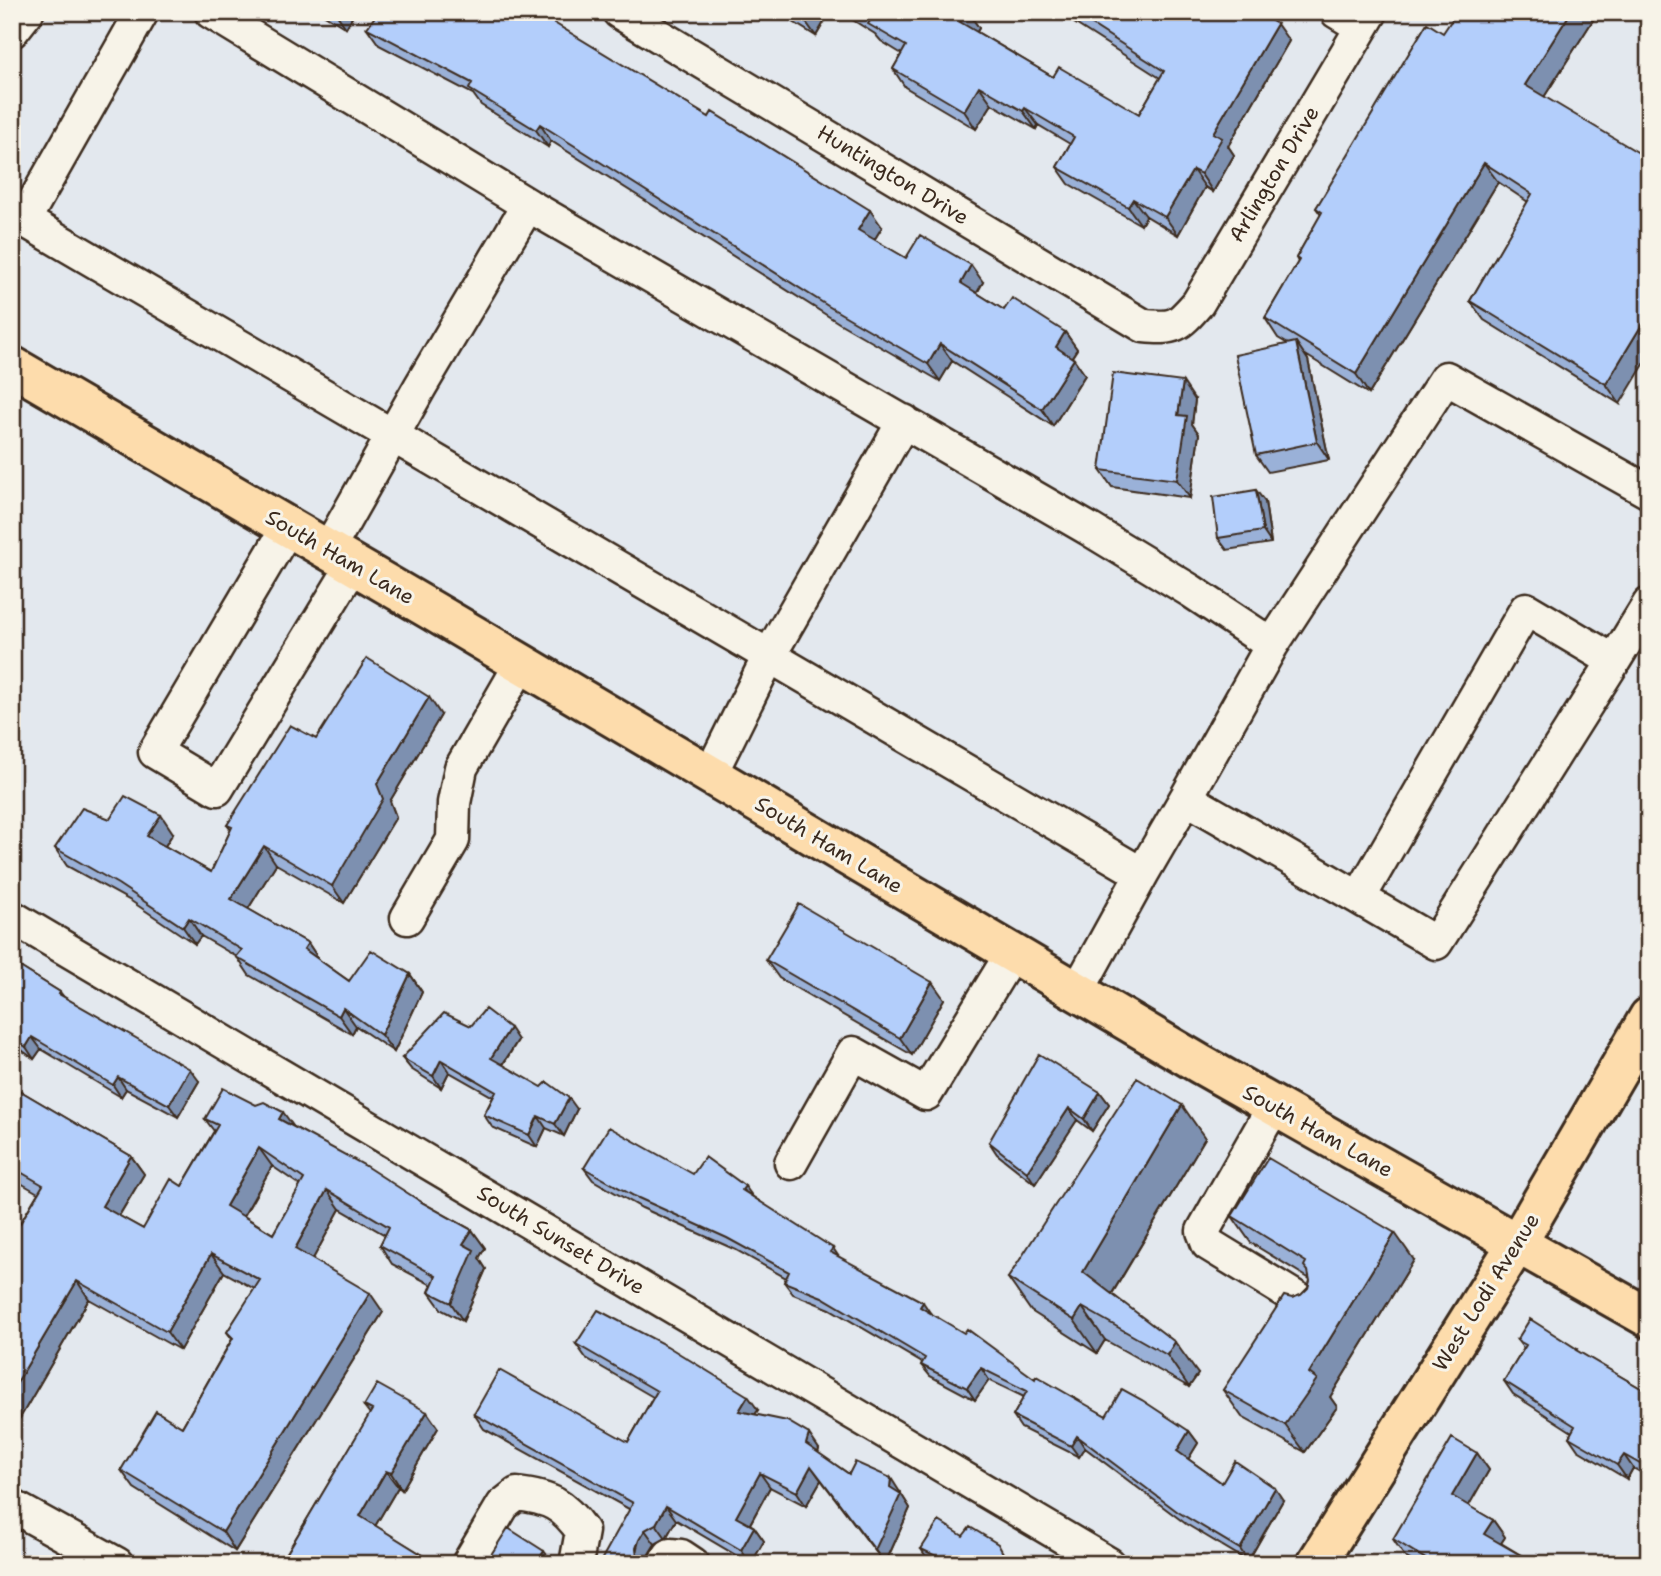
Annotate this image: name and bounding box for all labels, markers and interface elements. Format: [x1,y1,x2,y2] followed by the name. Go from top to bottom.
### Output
[1222,101,1326,247] street label: Arlington Drive
[812,119,974,231] street label: Huntington Drive
[260,503,420,611] street label: South Ham Lane
[750,790,908,900] street label: South Ham Lane
[1238,1078,1398,1184] street label: South Ham Lane
[472,1179,650,1301] street label: South Sunset Drive
[1426,1208,1546,1376] street label: West Lodi Avenue

